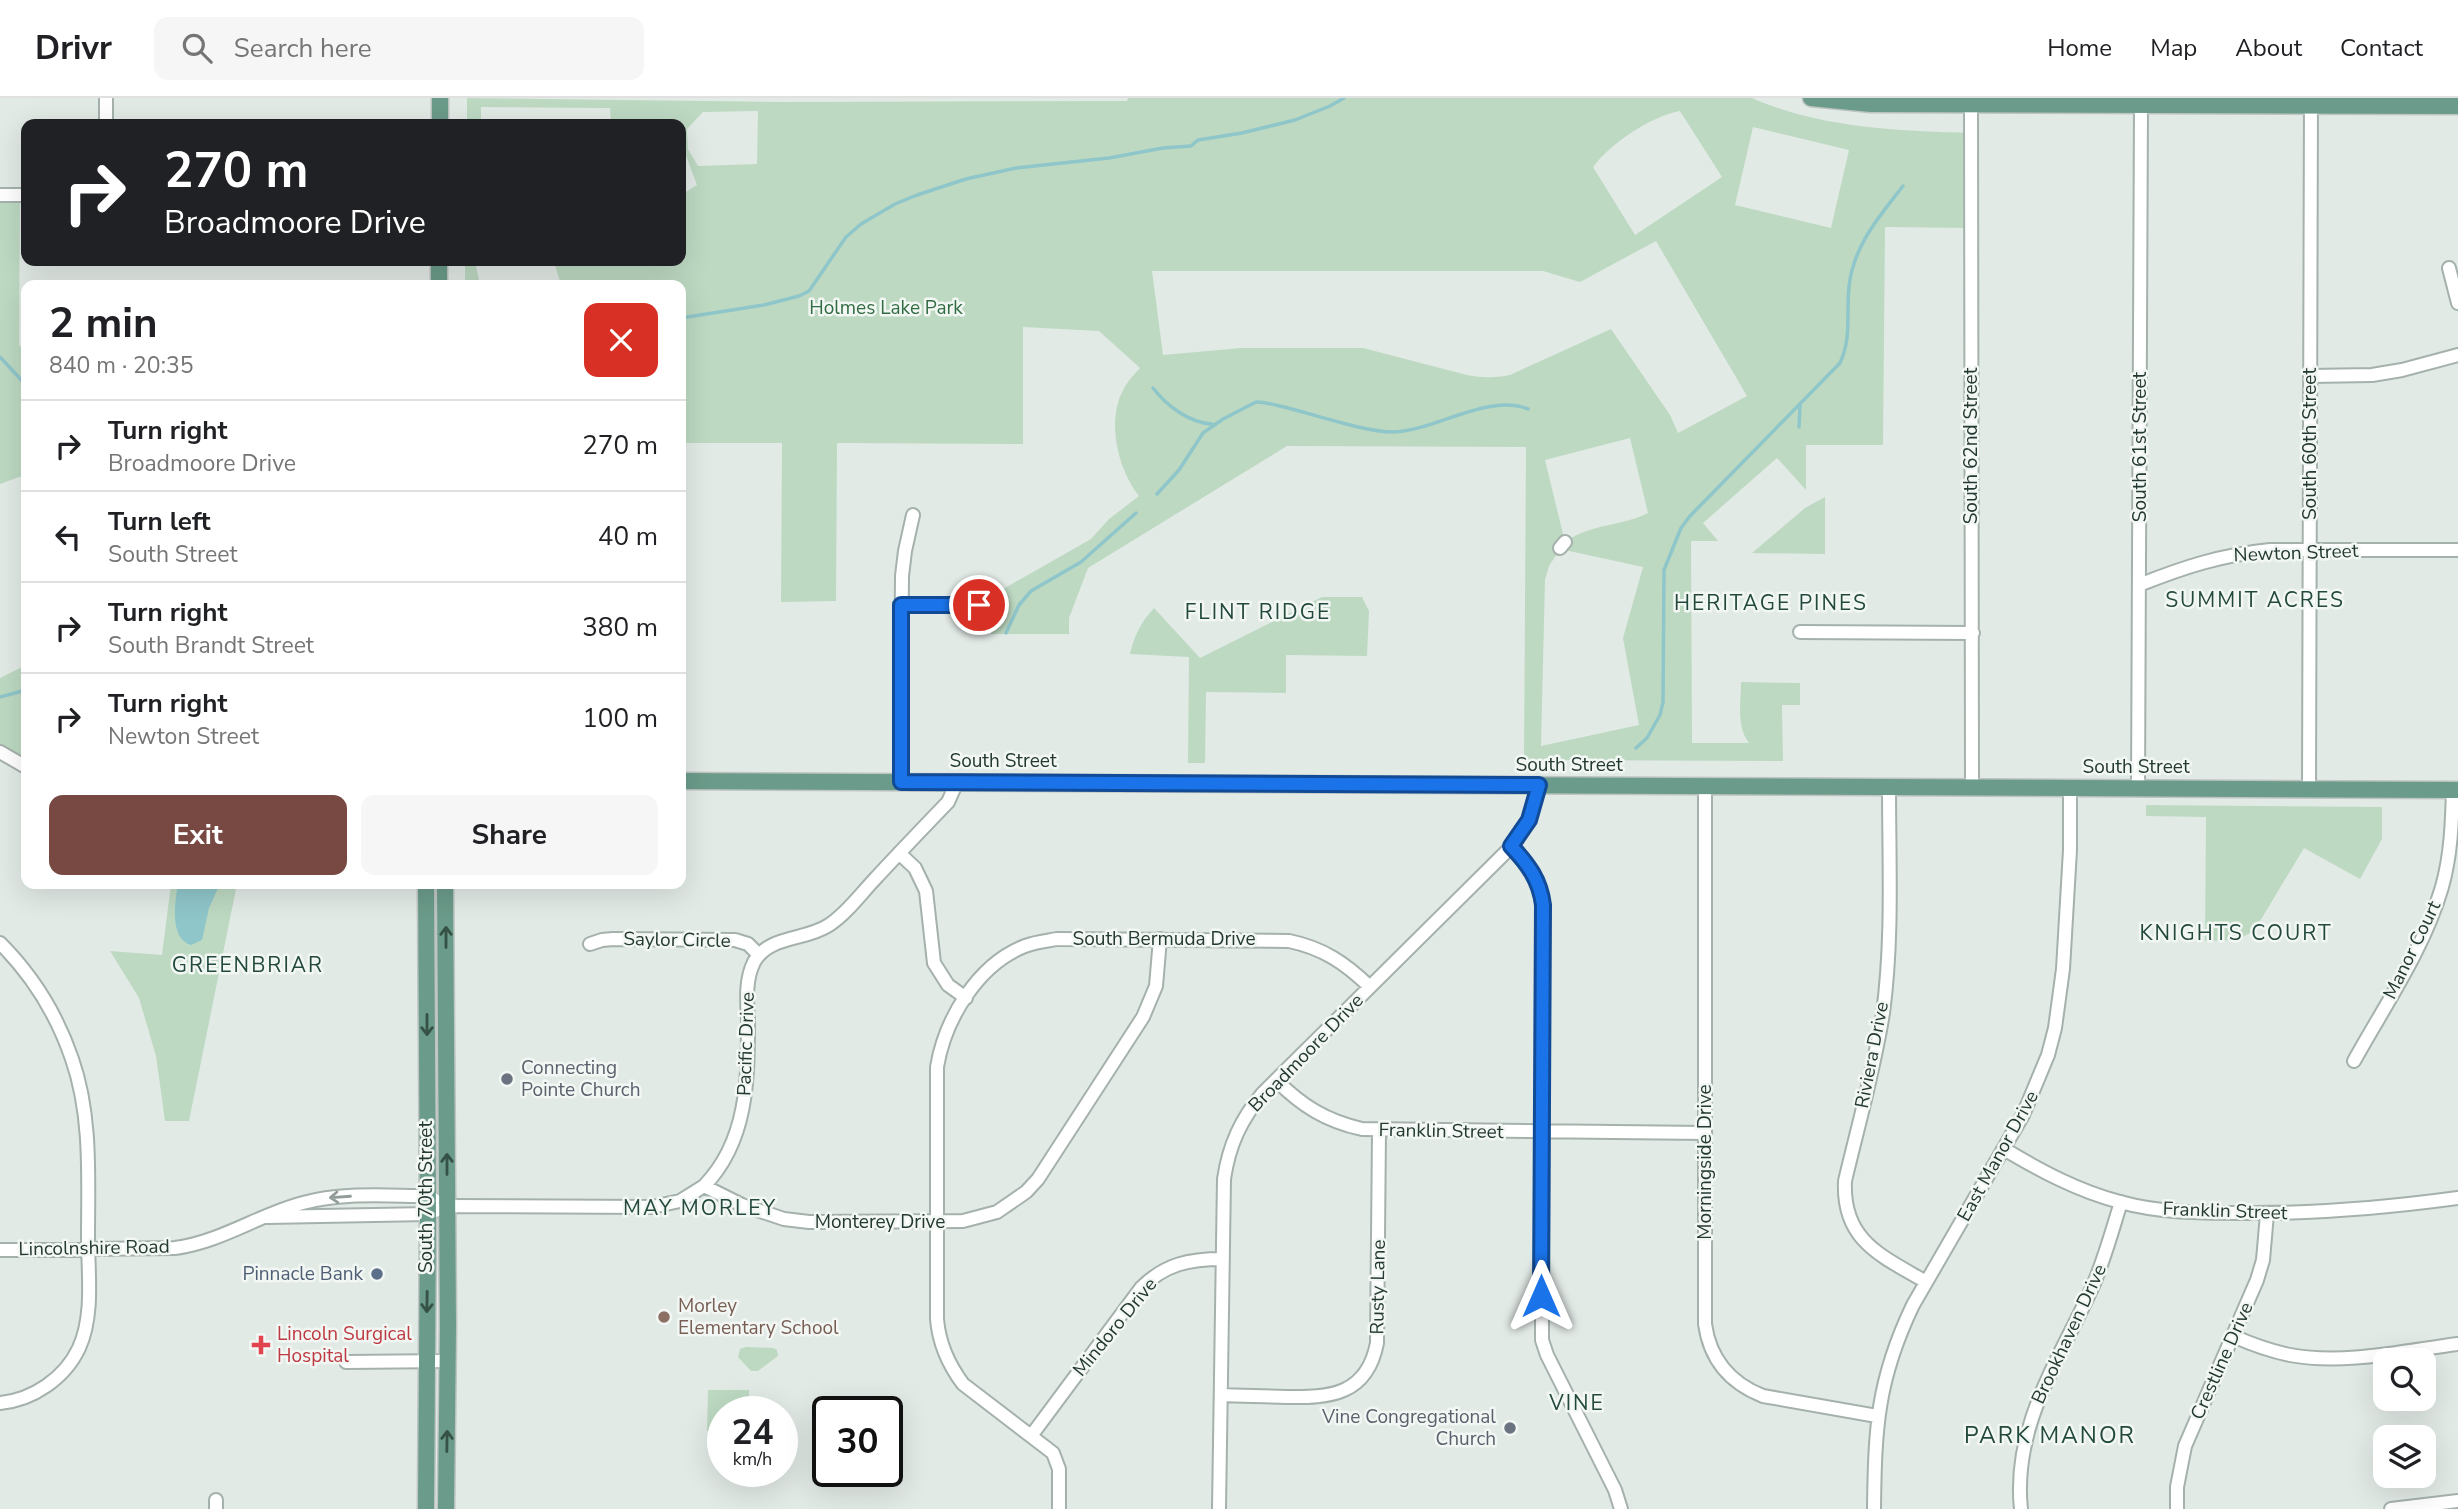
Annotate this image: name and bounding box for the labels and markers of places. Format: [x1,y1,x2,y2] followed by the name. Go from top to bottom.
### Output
[949,575,1009,635] pin
[521,1055,640,1103] place label: Connecting Pointe Church
[499,1071,515,1087] marker: Connecting Pointe Church
[242,1261,363,1287] place label: Pinnacle Bank
[369,1266,385,1282] marker: Pinnacle Bank
[678,1293,839,1341] place label: Morley Elementary School
[656,1309,672,1325] marker: Morley Elementary School
[277,1321,412,1369] place label: Lincoln Surgical Hospital
[251,1335,271,1355] marker: Lincoln Surgical Hospital
[1321,1404,1496,1452] place label: Vine Congregational Church
[1502,1420,1518,1436] marker: Vine Congregational Church

